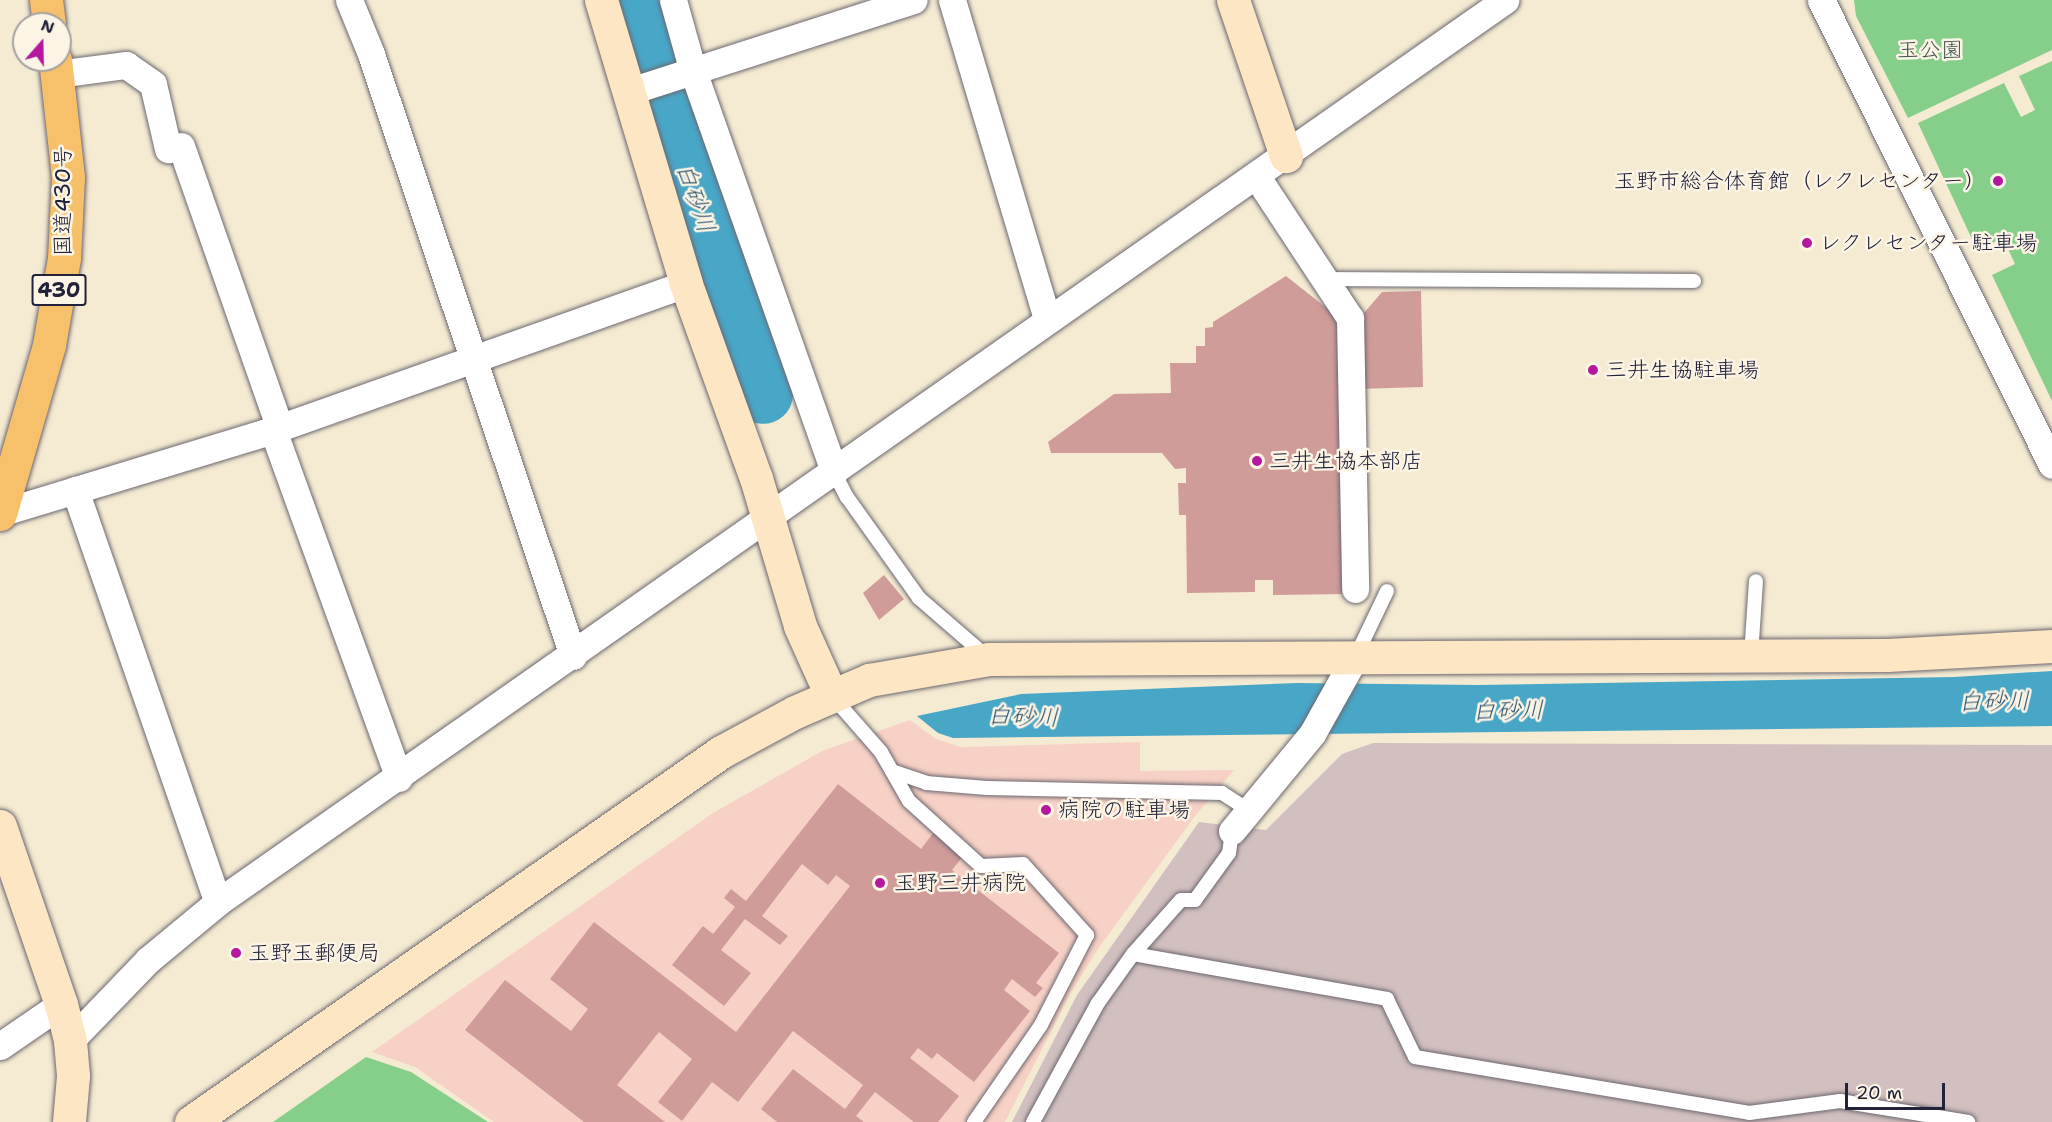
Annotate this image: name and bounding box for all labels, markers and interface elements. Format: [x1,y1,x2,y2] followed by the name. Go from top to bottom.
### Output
[12,12,72,72] north arrow
[38,14,57,39] text: N
[1897,37,1963,63] park label: 玉公園
[50,146,76,256] street label: 国道430号
[670,159,720,237] water label: 白砂川
[1612,168,1986,194] place label: 玉野市総合体育館（レクレセンター）
[1991,174,2005,188] marker: 玉野市総合体育館（レクレセンター）
[1819,230,2039,256] place label: レクレセンター駐車場
[1800,236,1814,250] marker: レクレセンター駐車場
[31,272,88,308] road number: 430
[1605,357,1759,383] place label: 三井生協駐車場
[1586,363,1600,377] marker: 三井生協駐車場
[1269,448,1423,474] place label: 三井生協本部店
[1250,454,1264,468] marker: 三井生協本部店
[1958,687,2030,717] water label: 白砂川
[1472,696,1544,726] water label: 白砂川
[987,701,1059,733] water label: 白砂川
[1058,797,1190,823] place label: 病院の駐車場
[1039,803,1053,817] marker: 病院の駐車場
[894,870,1026,896] place label: 玉野三井病院
[871,874,889,892] marker: 玉野三井病院
[248,940,380,966] place label: 玉野玉郵便局
[229,946,243,960] marker: 玉野玉郵便局
[1848,1071,1948,1109] scale bar
[1856,1081,1902,1105] text: 20 m

